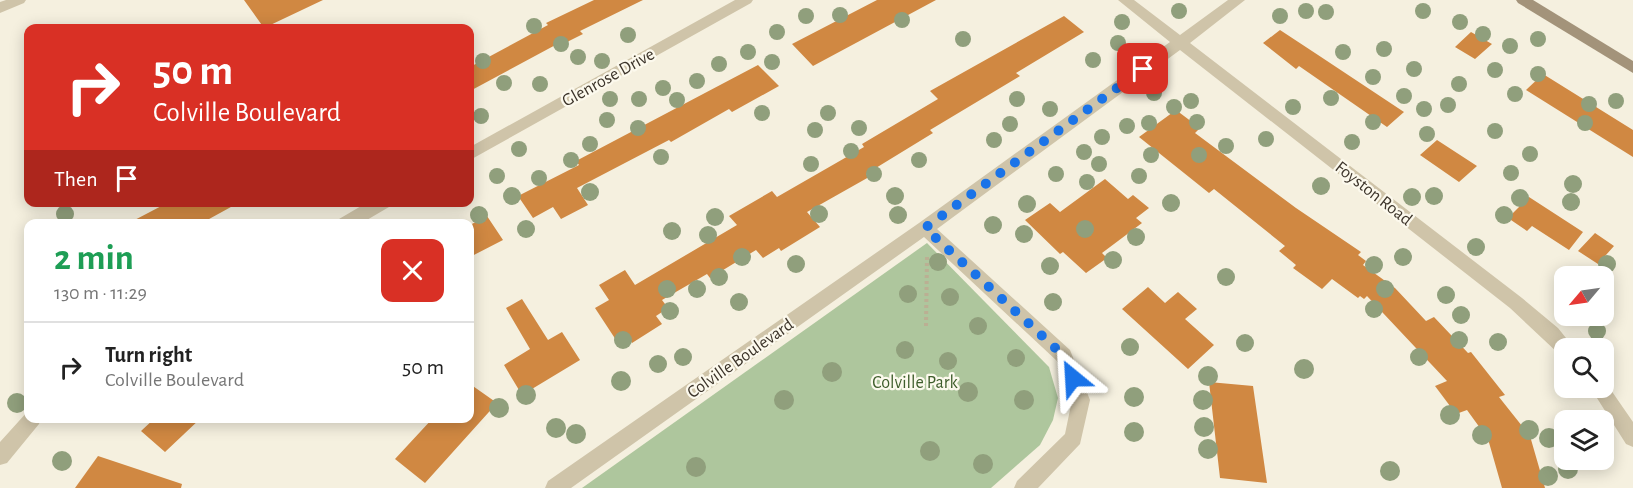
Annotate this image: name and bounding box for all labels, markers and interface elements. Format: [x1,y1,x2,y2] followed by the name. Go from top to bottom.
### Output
[1117,43,1168,94] pin
[559,45,658,111] street label: Glenrose Drive
[54,48,132,126] icon: right
[153,50,233,92] text: 50 m
[1126,52,1159,85] icon: arrive
[153,99,341,126] text: Colville Boulevard
[1331,158,1415,229] street label: Foyston Road
[110,162,143,195] icon: arrive
[54,168,98,190] text: Then
[381,239,444,302] button: close
[54,240,134,276] text: 2 min
[1554,266,1614,326] north arrow
[1554,266,1614,470] map controls
[54,283,147,303] text: 130 m · 11:29
[684,316,797,402] street label: Colville Boulevard
[1554,338,1614,398] button: search
[105,344,192,366] text: Turn right
[1041,346,1105,410] position arrow
[54,351,87,384] icon: right
[402,356,444,378] text: 50 m
[105,370,244,390] text: Colville Boulevard
[872,374,959,392] park label: Colville Park
[1554,410,1614,470] button: layers

